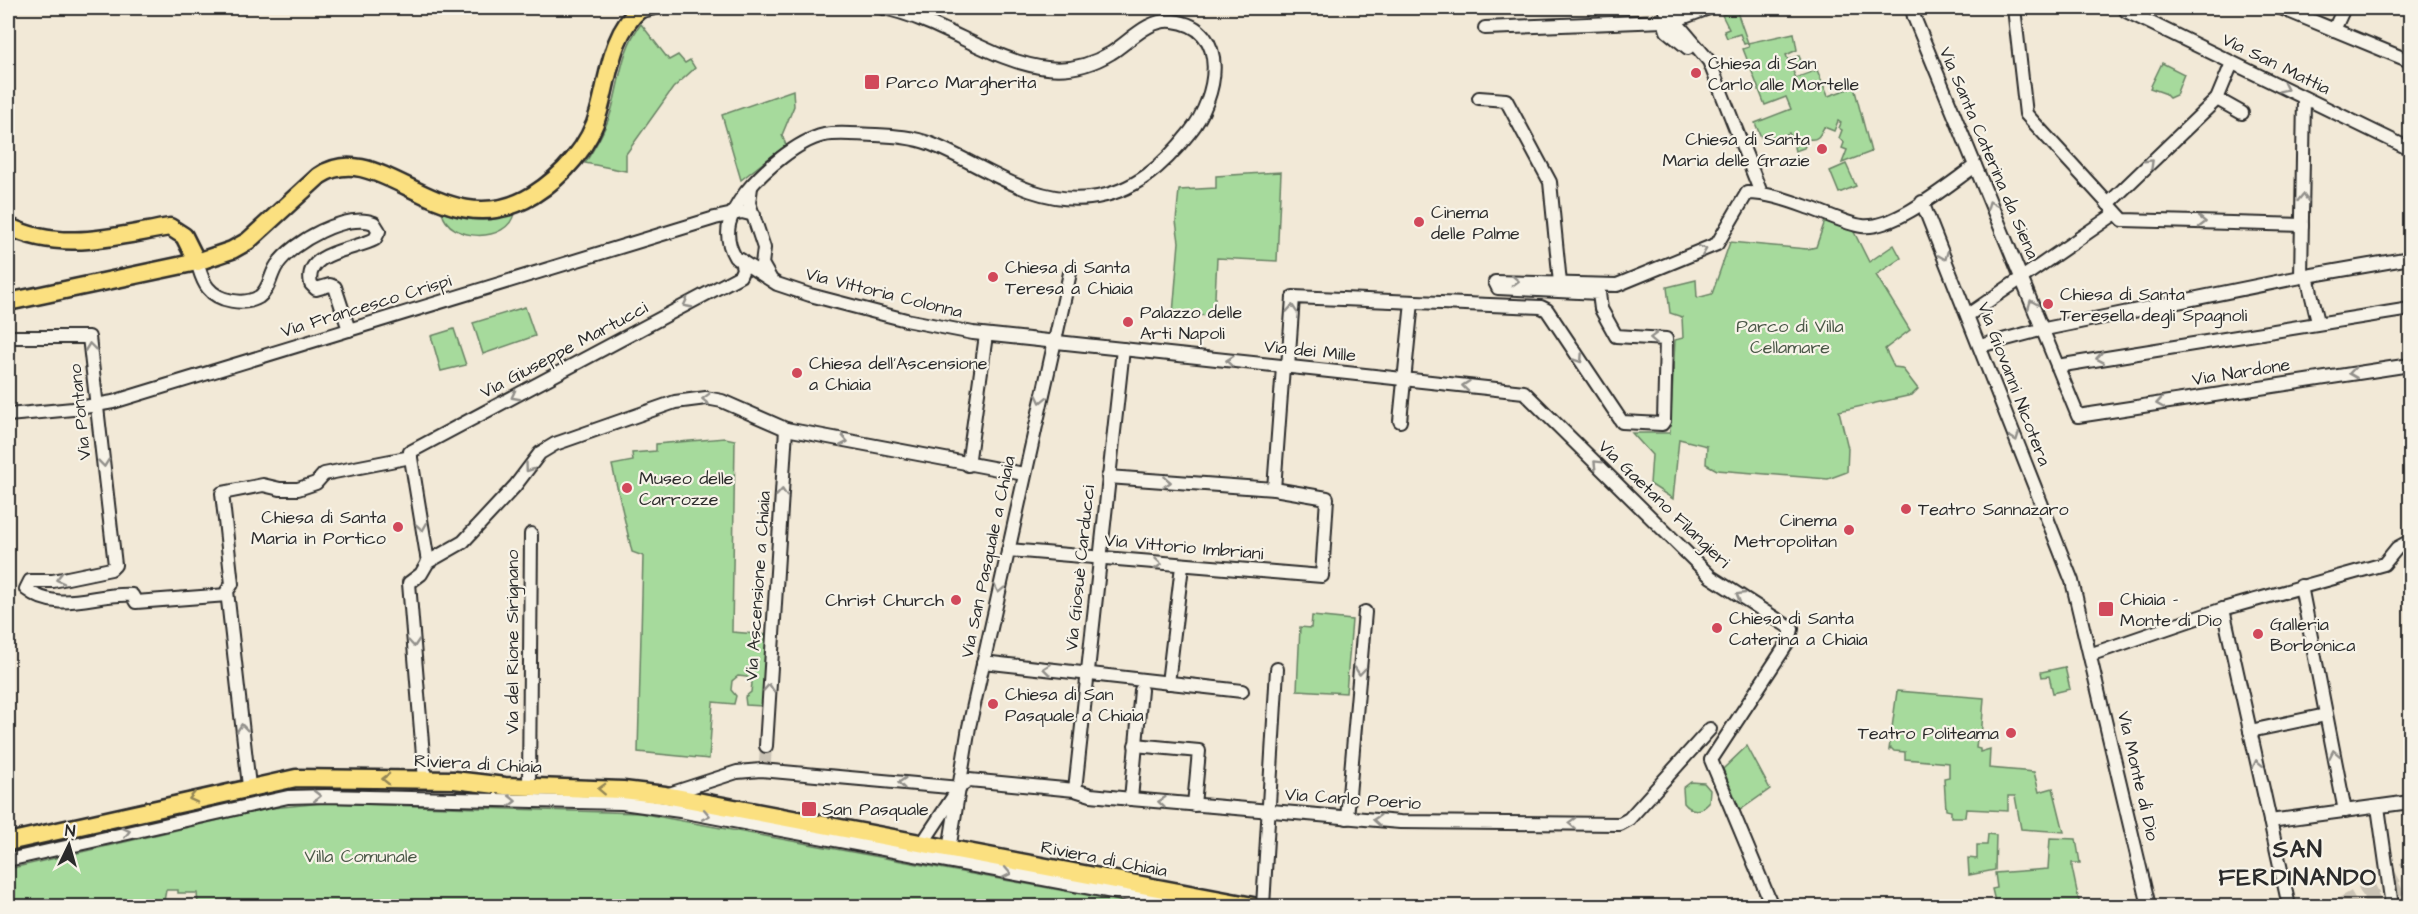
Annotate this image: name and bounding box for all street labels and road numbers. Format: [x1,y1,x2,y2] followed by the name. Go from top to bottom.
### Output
[2218,27,2334,101] street label: Via San Mattia
[1933,43,2045,263] street label: Via Santa Caterina da Siena
[803,261,965,325] street label: Via Vittoria Colonna
[278,268,455,344] street label: Via Francesco Crispi
[476,295,652,405] street label: Via Giuseppe Martucci
[1971,298,2057,470] street label: Via Giovanni Nicotera
[1263,334,1357,368] street label: Via dei Mille
[2190,352,2292,392] street label: Via Nardone
[63,363,97,461] street label: Via Pontano
[1592,434,1736,575] street label: Via Gaetano Filangieri
[954,454,1022,660] street label: Via San Pasquale a Chiaia
[1059,484,1101,652] street label: Via Giosuè Carducci
[739,490,777,682] street label: Via Ascensione a Chiaia
[1103,528,1265,566] street label: Via Vittorio Imbriani
[500,550,526,734] street label: Via del Rione Sirignano
[2111,709,2165,843] street label: Via Monte di Dio
[413,748,543,780] street label: Riviera di Chiaia
[1284,782,1422,816] street label: Via Carlo Poerio
[1039,834,1169,884] street label: Riviera di Chiaia

